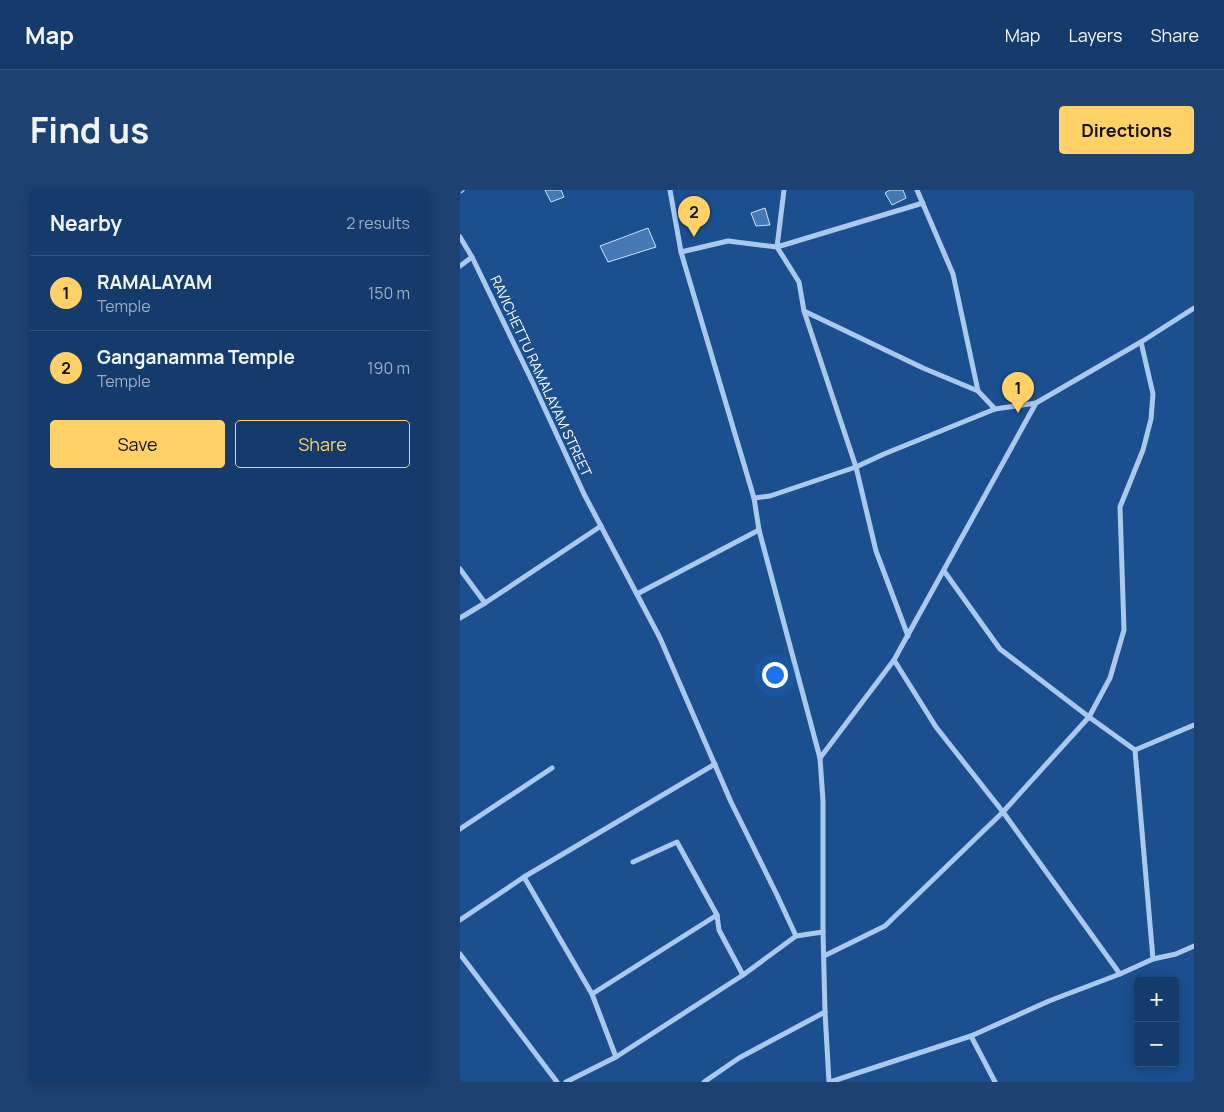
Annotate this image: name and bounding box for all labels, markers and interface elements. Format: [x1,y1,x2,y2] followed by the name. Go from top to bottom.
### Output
[25,18,74,51] text: Map
[1005,23,1040,47] text: Map
[1068,23,1122,47] text: Layers
[1150,23,1199,47] text: Share
[30,106,149,154] text: Find us
[1059,106,1194,154] button: Directions
[678,196,710,237] pin: 2
[50,209,122,237] text: Nearby
[346,212,410,234] text: 2 results
[97,269,212,295] text: RAMALAYAM
[486,272,597,480] street label: RAVICHETTU RAMALAYAM STREET
[62,282,70,304] text: 1
[368,282,410,304] text: 150 m
[97,295,151,317] text: Temple
[97,344,295,370] text: Ganganamma Temple
[61,357,71,379] text: 2
[367,357,410,379] text: 190 m
[97,370,151,392] text: Temple
[1002,372,1034,413] pin: 1
[50,420,225,468] button: Save
[235,420,410,468] button: Share
[762,662,788,688] your location
[1134,977,1179,1067] map controls
[1134,977,1179,1022] button: +
[1134,1022,1179,1067] button: −

